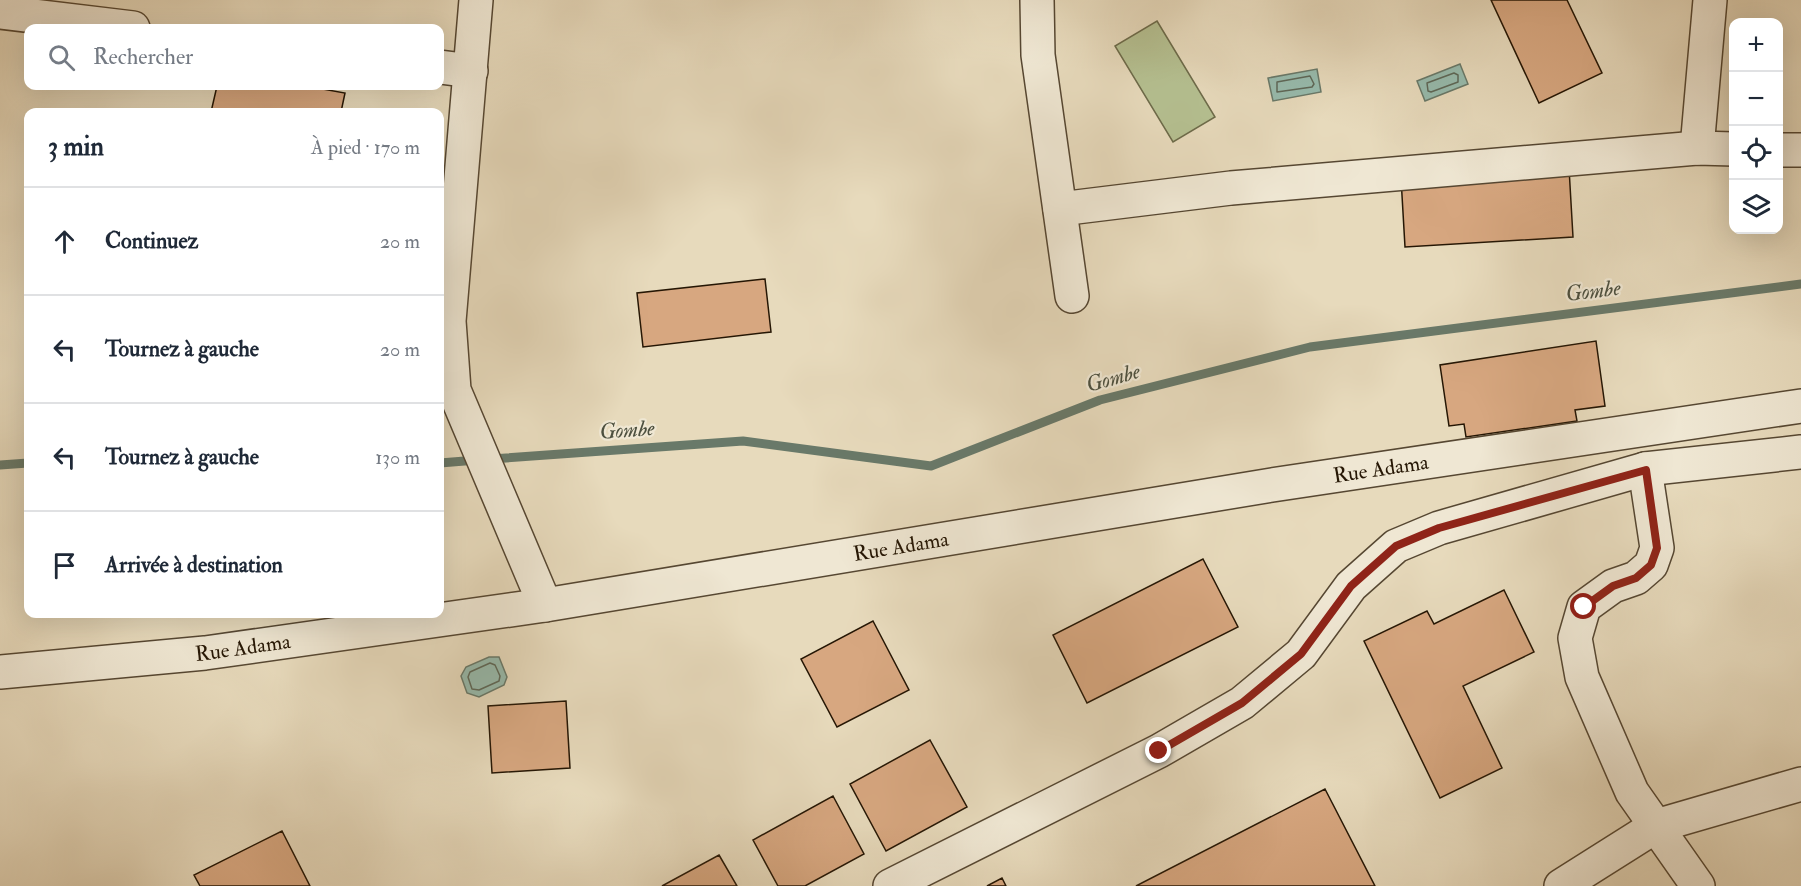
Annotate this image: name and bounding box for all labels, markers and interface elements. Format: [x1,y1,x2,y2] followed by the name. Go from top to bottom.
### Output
[1729,18,1783,234] map controls
[1729,18,1783,72] button: +
[24,24,444,90] search box
[45,41,78,74] icon: search
[93,43,193,71] text: Rechercher
[1729,72,1783,126] button: −
[1729,126,1783,180] button: locate
[48,131,104,163] text: 3 min
[311,135,420,160] text: À pied · 170 m
[1729,180,1783,234] button: layers
[48,225,81,258] icon: ahead
[105,227,198,255] text: Continuez
[380,229,420,254] text: 20 m
[1564,274,1623,308] water label: Gombe
[48,333,81,366] icon: left
[105,335,259,363] text: Tournez à gauche
[380,337,420,362] text: 20 m
[1083,357,1144,399] water label: Gombe
[599,414,656,446] water label: Gombe
[48,441,81,474] icon: left
[105,443,259,471] text: Tournez à gauche
[375,445,420,470] text: 130 m
[1331,448,1431,489] street label: Rue Adama
[851,525,951,567] street label: Rue Adama
[48,549,81,582] icon: arrive
[105,551,283,579] text: Arrivée à destination
[1570,593,1596,619] route start
[194,628,293,667] street label: Rue Adama
[1145,737,1171,763] route end

